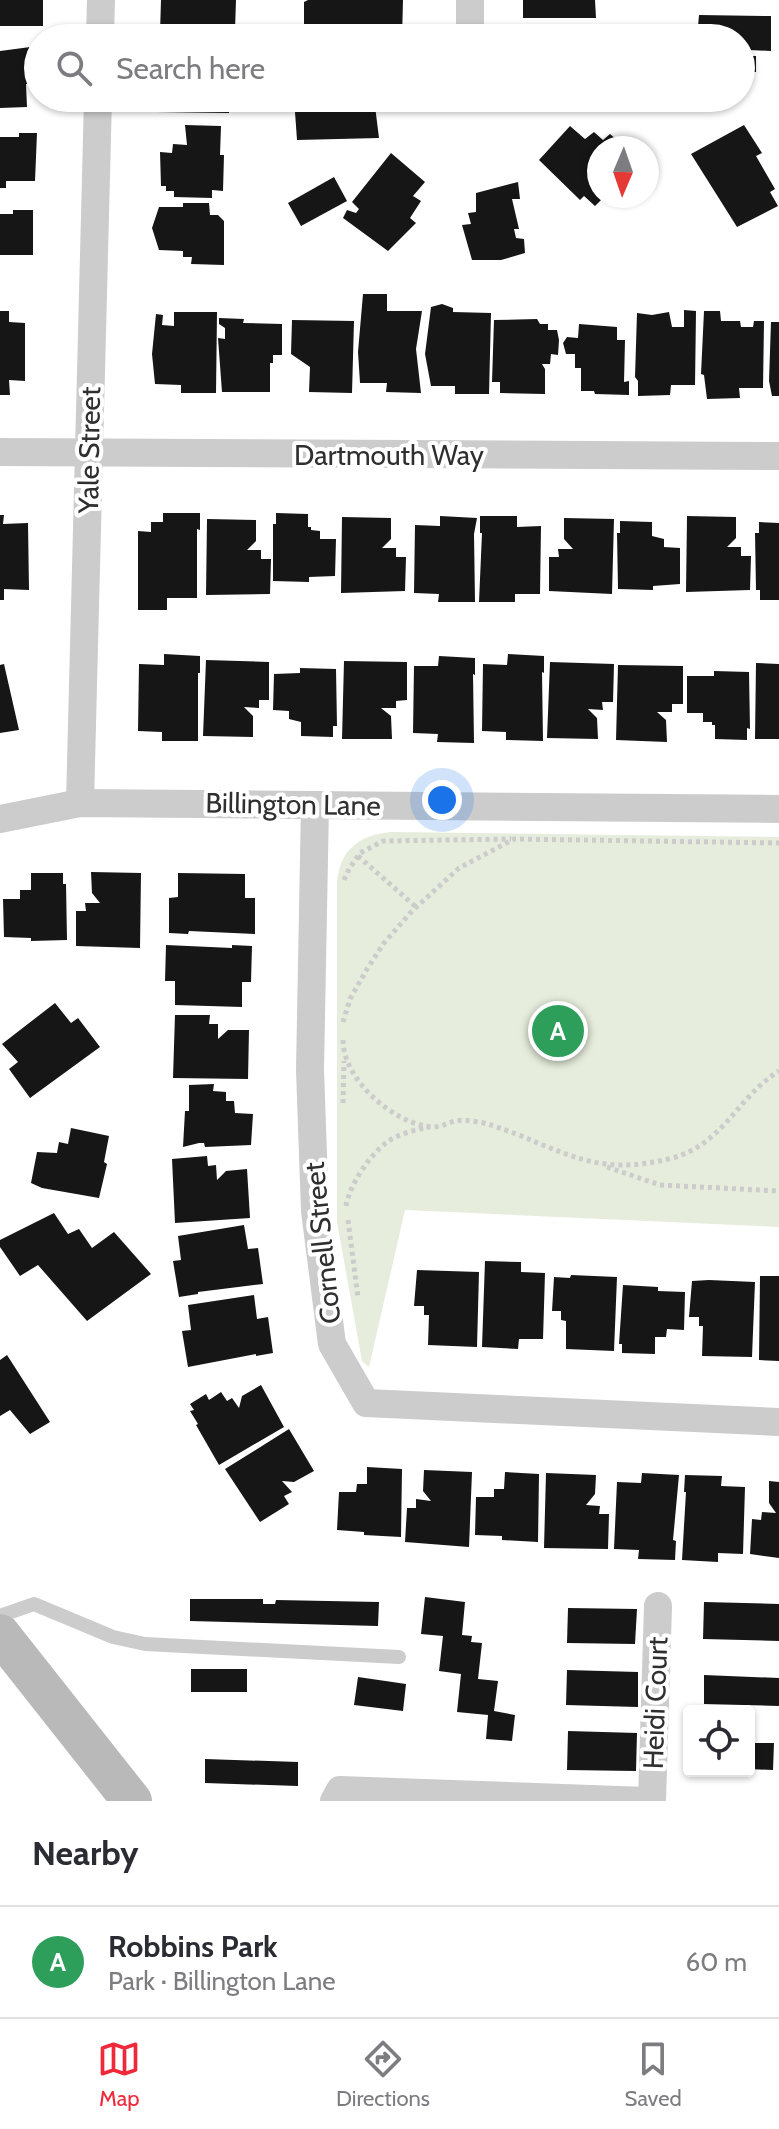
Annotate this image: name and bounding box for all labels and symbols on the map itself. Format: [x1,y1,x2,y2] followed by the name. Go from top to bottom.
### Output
[587,136,659,208] north arrow
[71,386,107,515] street label: Yale Street
[294,438,484,472] street label: Dartmouth Way
[422,780,462,820] your location
[205,785,381,823] street label: Billington Lane
[532,1001,584,1061] pin: A
[297,1160,347,1326] street label: Cornell Street
[636,1636,674,1770] street label: Heidi Court

